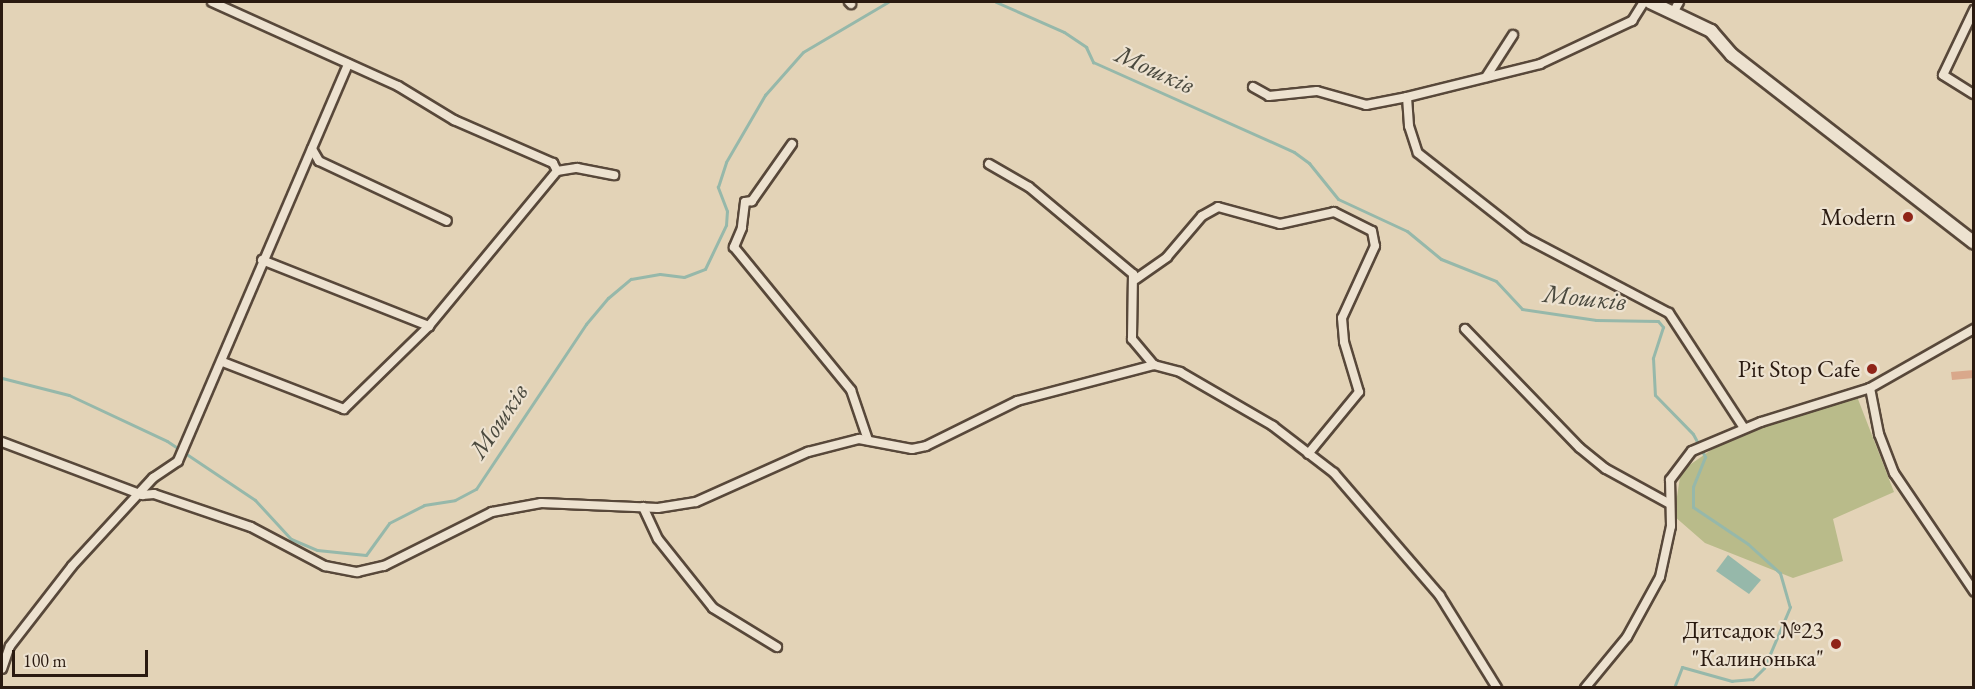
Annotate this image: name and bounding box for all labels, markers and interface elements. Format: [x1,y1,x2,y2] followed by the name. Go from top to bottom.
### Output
[1110,39,1200,101] water label: Мошків
[1821,203,1896,231] place label: Modern
[1901,210,1915,224] marker: Modern
[1542,278,1628,318] water label: Мошків
[1738,355,1860,383] place label: Pit Stop Cafe
[1865,362,1879,376] marker: Pit Stop Cafe
[463,378,535,464] water label: Мошків
[1683,616,1824,672] place label: Дитсадок №23 "Калинонька"
[1829,637,1843,651] marker: Дитсадок №23 "Калинонька"
[15,638,152,676] scale bar
[23,649,67,672] text: 100 m

